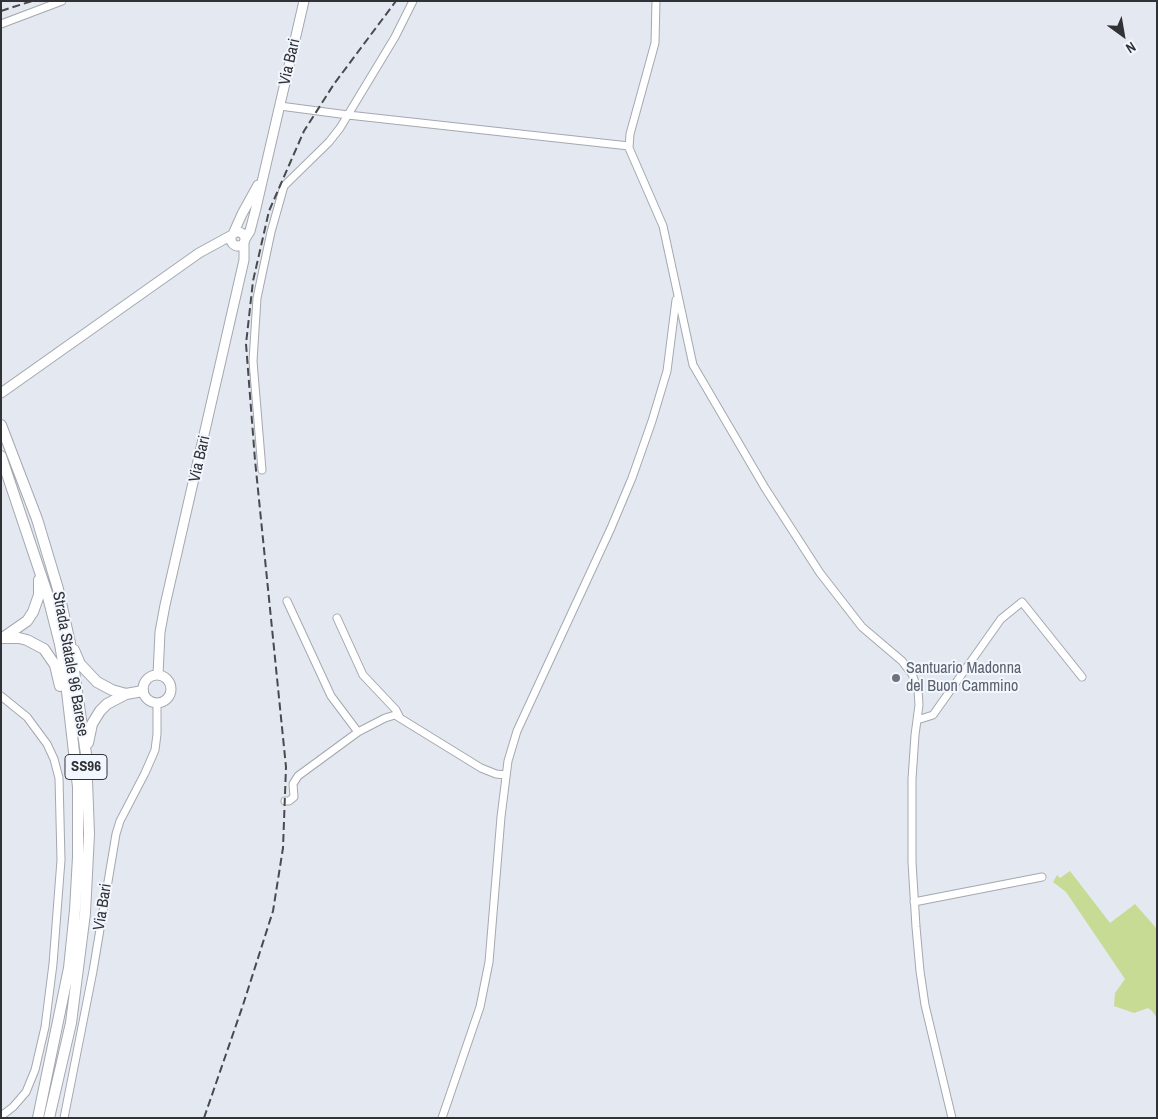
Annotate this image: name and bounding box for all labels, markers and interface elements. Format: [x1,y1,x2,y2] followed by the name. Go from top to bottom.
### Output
[1098,10,1148,60] north arrow
[275,37,305,87] street label: Via Bari
[1123,38,1139,58] text: N
[185,434,215,484] street label: Via Bari
[48,590,92,738] street label: Strada Statale 96 Barese
[906,659,1021,697] place label: Santuario Madonna del Buon Cammino
[890,672,902,684] marker: Santuario Madonna del Buon Cammino
[65,754,107,780] road number: SS96
[90,882,116,932] street label: Via Bari

